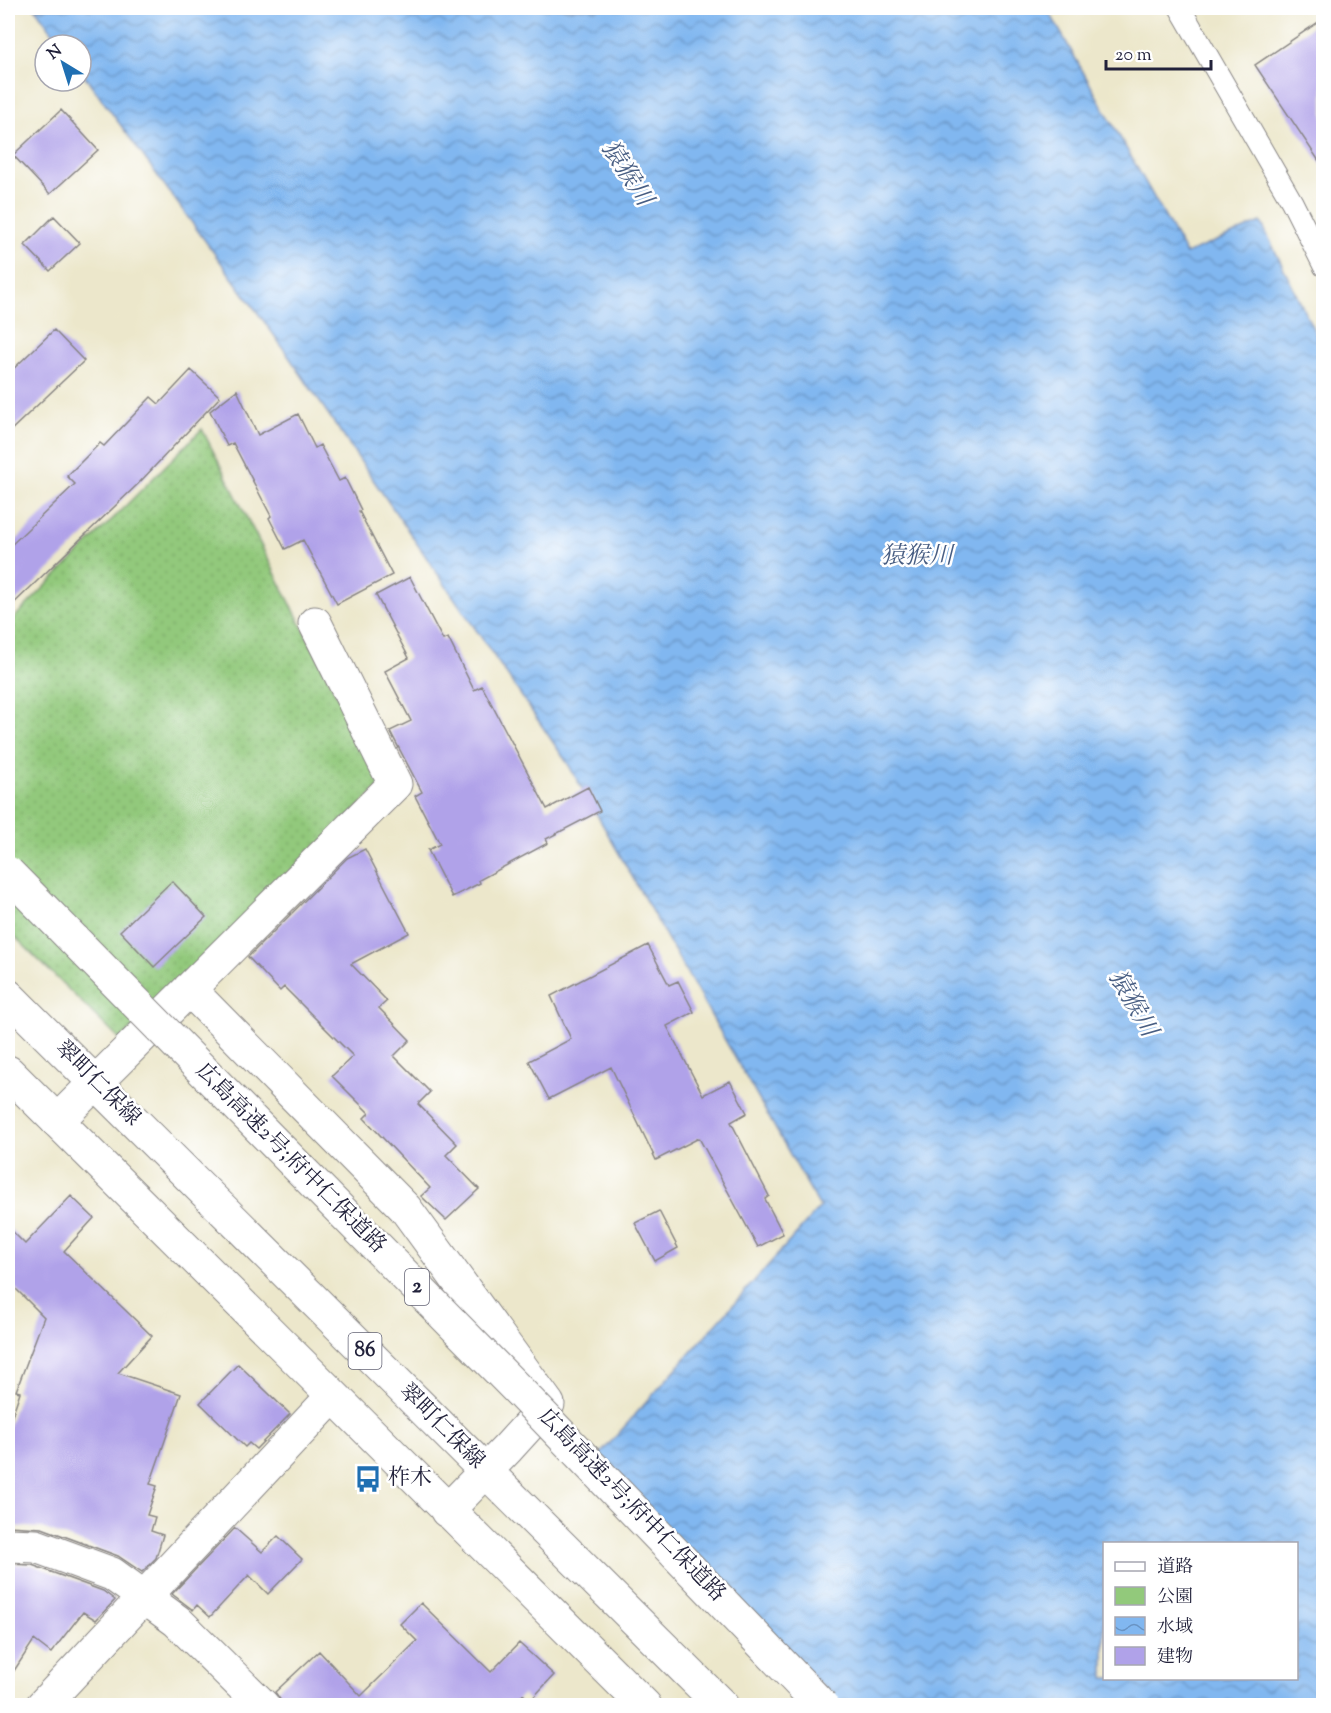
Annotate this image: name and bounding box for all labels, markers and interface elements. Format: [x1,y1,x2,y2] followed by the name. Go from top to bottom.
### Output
[33,33,93,93] north arrow
[1106,33,1211,71] scale bar
[43,40,68,66] text: N
[1115,43,1152,69] text: 20 m
[592,135,661,216] water label: 猿猴川
[881,540,956,574] water label: 猿猴川
[1099,964,1166,1046] water label: 猿猴川
[47,1034,147,1134] street label: 翠町仁保線
[187,1056,393,1262] street label: 広島高速2号;府中仁保道路
[405,1269,429,1305] road number: 2
[348,1333,382,1369] road number: 86
[391,1377,491,1477] street label: 翠町仁保線
[530,1402,732,1610] street label: 広島高速2号;府中仁保道路
[388,1463,432,1495] place label: 柞木
[353,1464,383,1494] bus stop icon: 柞木
[1103,1542,1298,1680] legend
[1157,1555,1193,1581] text: 道路
[1157,1585,1193,1611] text: 公園
[1157,1615,1193,1641] text: 水域
[1157,1645,1193,1671] text: 建物

